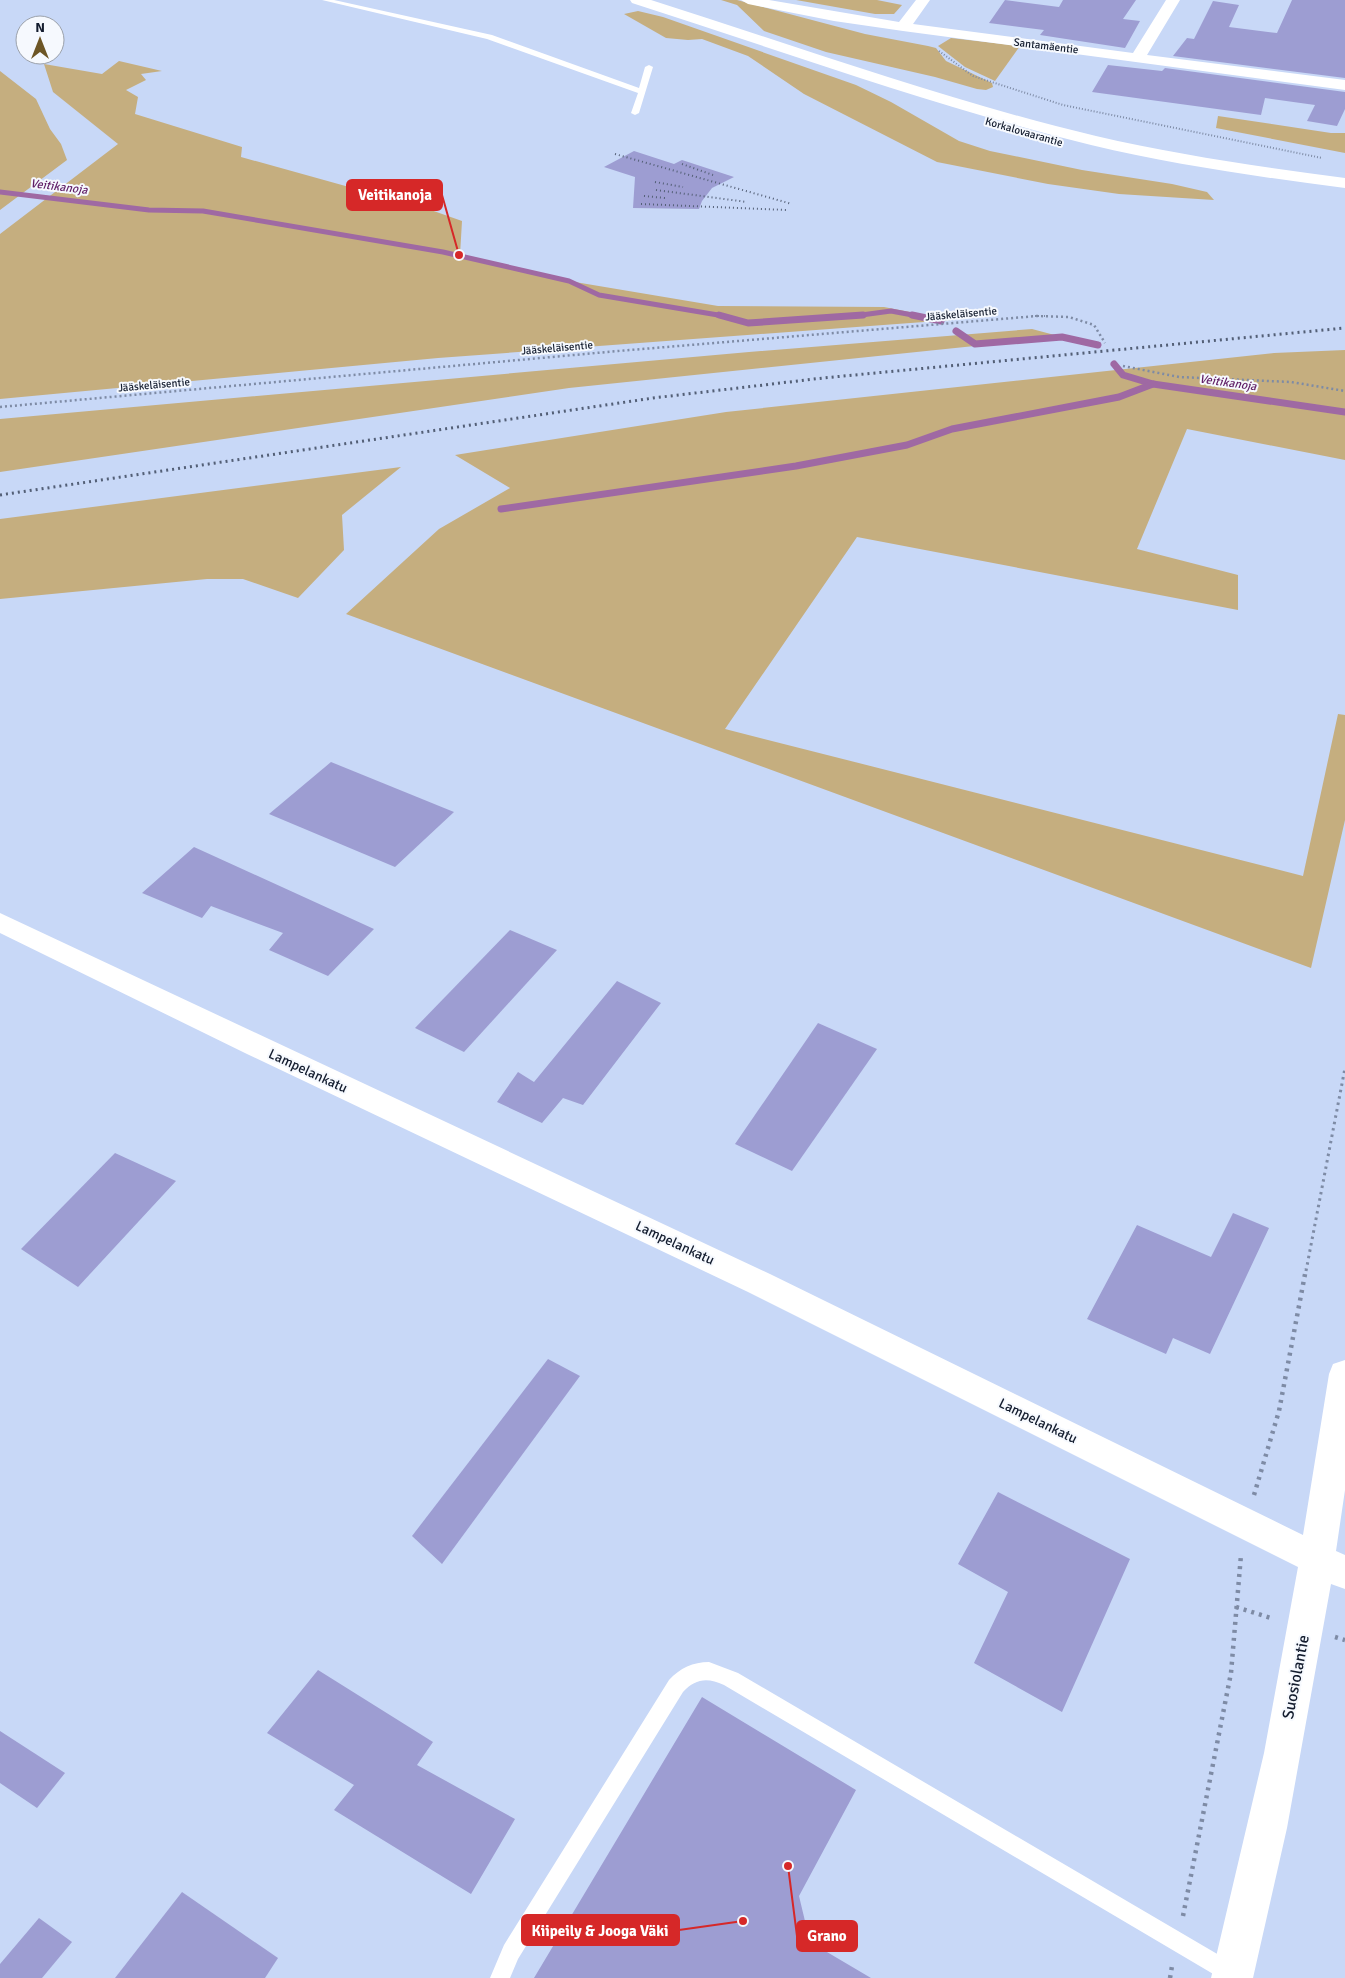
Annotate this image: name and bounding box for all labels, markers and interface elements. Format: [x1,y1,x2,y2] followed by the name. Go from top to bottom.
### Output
[15,15,65,65] north arrow
[35,19,45,36] text: N
[1013,36,1079,56] street label: Santamäentie
[984,115,1064,149] street label: Korkalovaarantie
[30,176,89,198] water label: Veitikanoja
[347,180,442,210] callout: Veitikanoja
[358,186,432,204] text: Veitikanoja
[925,304,997,324] street label: Jääskeläisentie
[521,338,593,358] street label: Jääskeläisentie
[1199,372,1258,395] water label: Veitikanoja
[118,375,190,395] street label: Jääskeläisentie
[266,1045,350,1097] street label: Lampelankatu
[633,1217,717,1269] street label: Lampelankatu
[996,1395,1080,1447] street label: Lampelankatu
[1278,1633,1314,1721] street label: Suosiolantie
[522,1915,679,1945] callout: Kiipeily & Jooga Väki
[797,1921,857,1951] callout: Grano
[532,1922,668,1940] text: Kiipeily & Jooga Väki
[807,1927,847,1945] text: Grano

